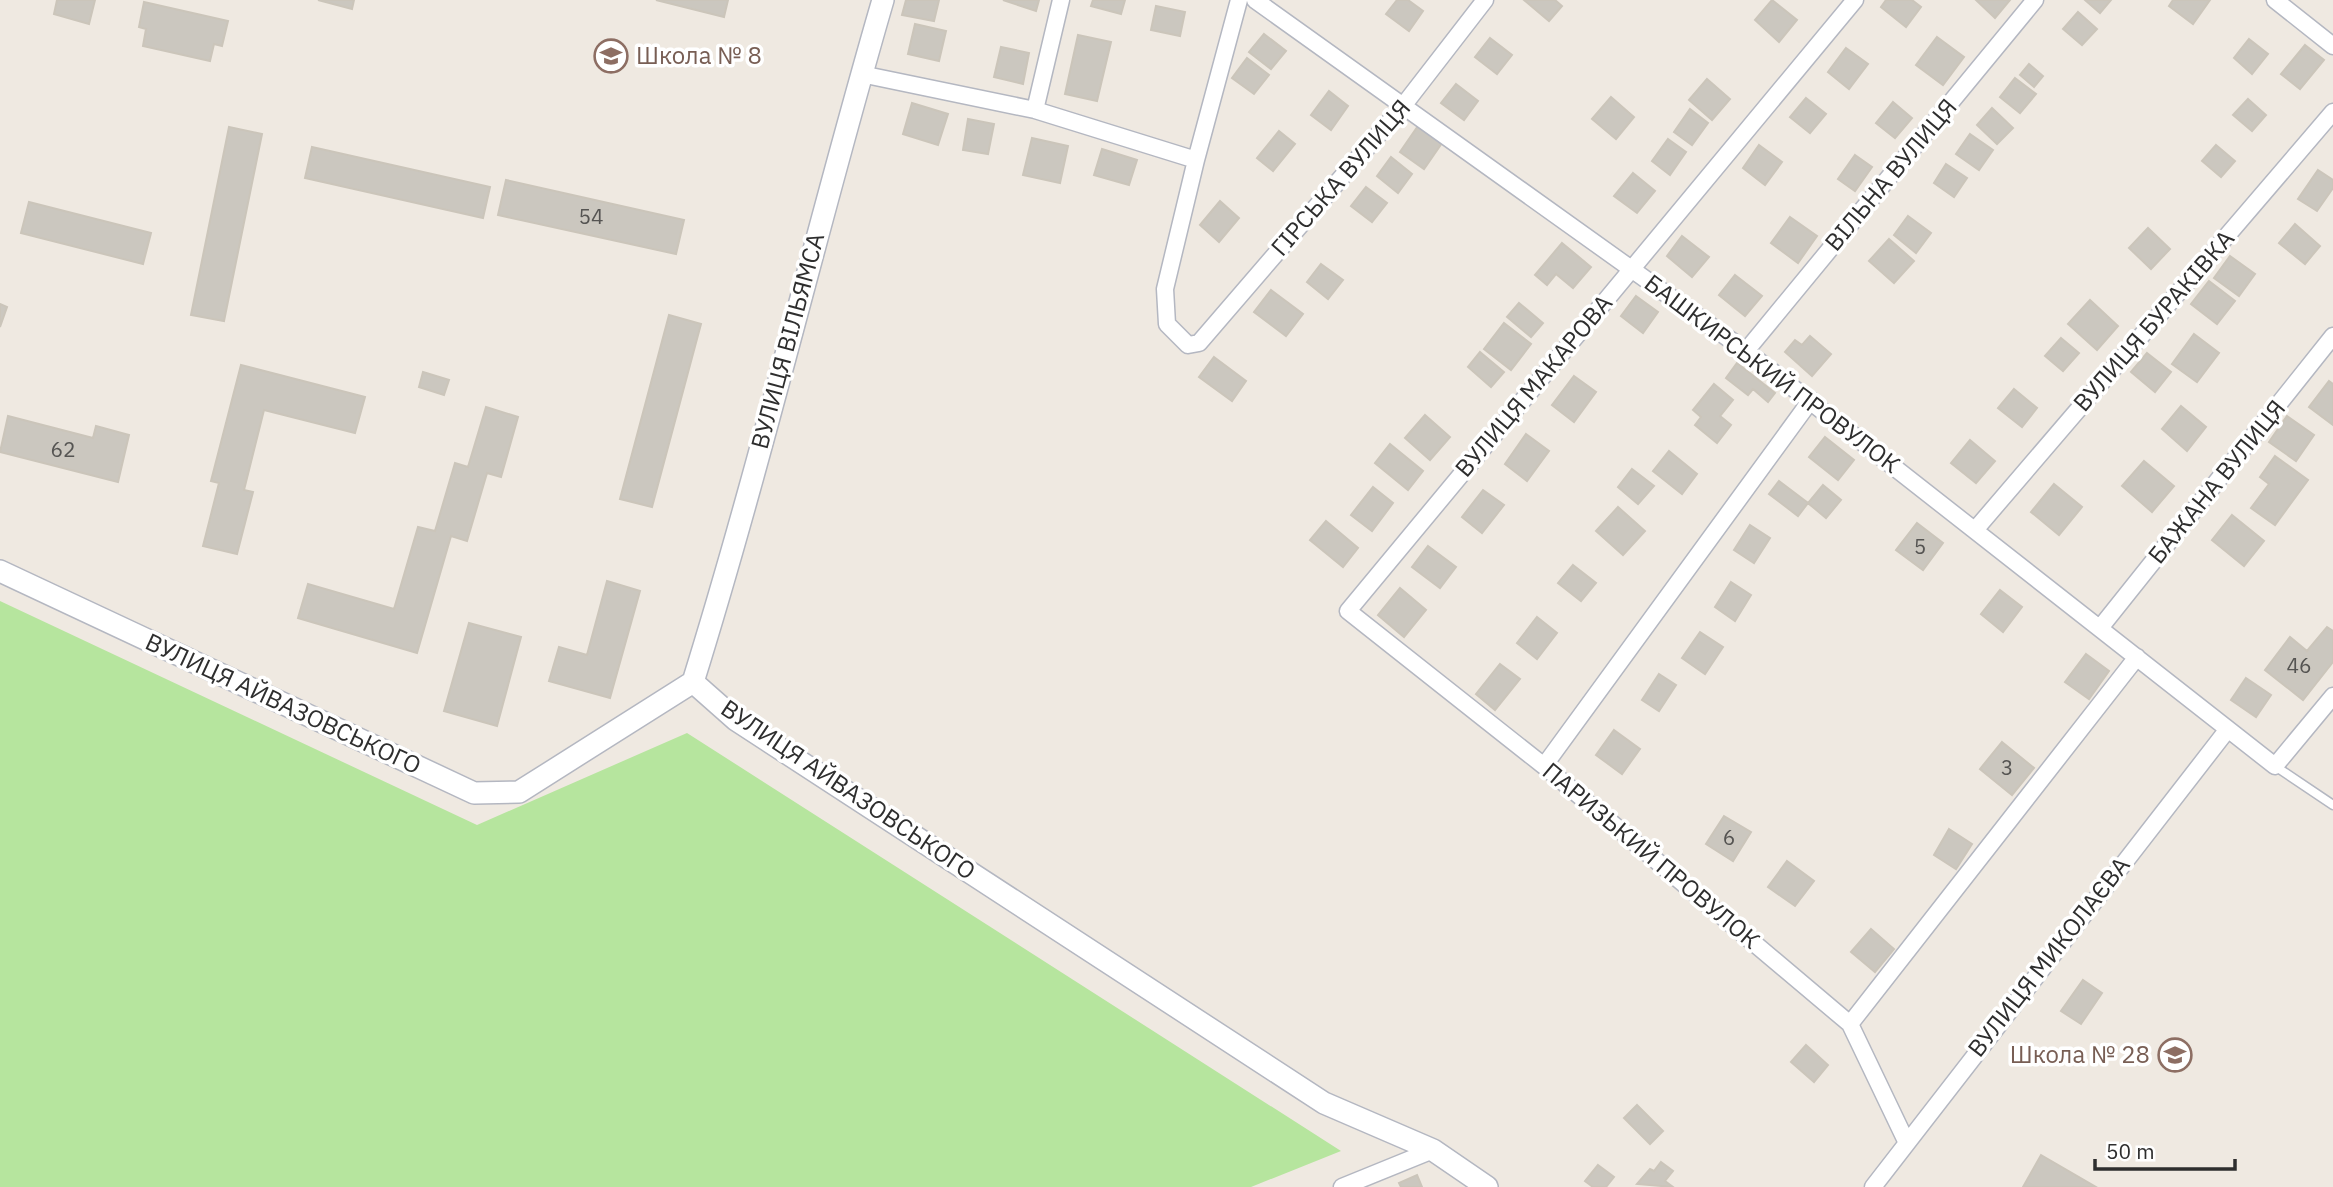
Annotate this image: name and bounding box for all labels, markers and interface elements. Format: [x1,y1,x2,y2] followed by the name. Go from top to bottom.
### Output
[592,37,630,75] school or university icon: Школа № 8
[636,39,762,71] place label: Школа № 8
[1817,91,1963,257] street label: ВІЛЬНА ВУЛИЦЯ
[1263,92,1417,262] street label: ГІРСЬКА ВУЛИЦЯ
[578,202,604,230] house number: 54
[2066,223,2241,418] street label: ВУЛИЦЯ БУРАКІВКА
[743,229,831,452] street label: ВУЛИЦЯ ВІЛЬЯМСА
[1638,267,1907,480] street label: БАШКИРСЬКИЙ ПРОВУЛОК
[1447,287,1619,483] street label: ВУЛИЦЯ МАКАРОВА
[2140,393,2292,570] street label: БАЖАНА ВУЛИЦЯ
[50,435,76,463] house number: 62
[1914,532,1926,560] house number: 5
[140,625,426,781] street label: ВУЛИЦЯ АЙВАЗОВСЬКОГО
[2286,651,2312,679] house number: 46
[715,692,982,886] street label: ВУЛИЦЯ АЙВАЗОВСЬКОГО
[2001,753,2013,781] house number: 3
[1536,755,1767,956] street label: ПАРИЗЬКИЙ ПРОВУЛОК
[1723,823,1735,851] house number: 6
[1960,850,2136,1063] street label: ВУЛИЦЯ МИКОЛАЄВА
[2156,1036,2194,1074] school or university icon: Школа № 28
[2010,1038,2150,1070] place label: Школа № 28
[2095,1128,2235,1172] scale bar
[2106,1137,2155,1165] text: 50 m

